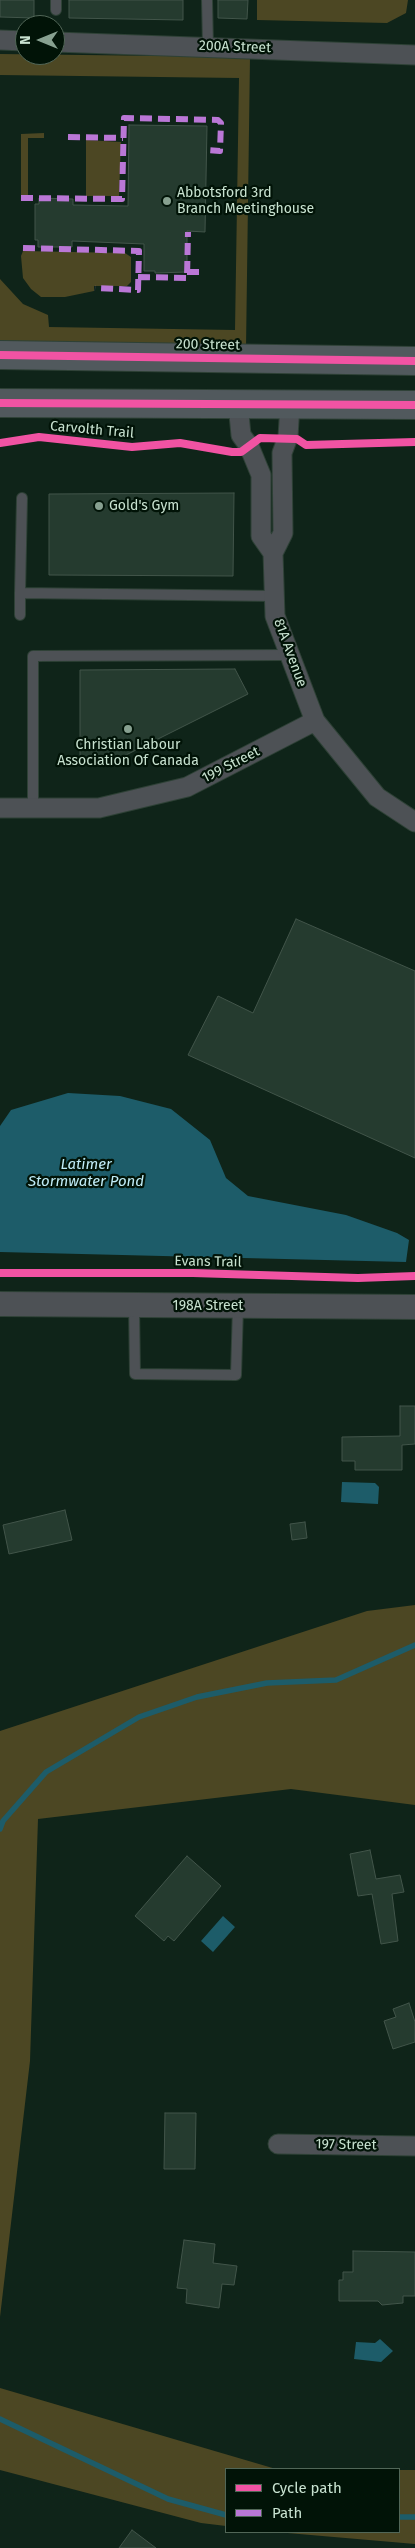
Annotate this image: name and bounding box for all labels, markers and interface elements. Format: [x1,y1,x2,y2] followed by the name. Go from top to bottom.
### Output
[15,15,65,65] north arrow
[17,35,34,45] text: N
[199,37,271,57] street label: 200A Street
[177,185,314,218] place label: Abbotsford 3rd Branch Meetinghouse
[161,195,173,207] marker: Abbotsford 3rd Branch Meetinghouse
[176,336,240,354] street label: 200 Street
[49,418,135,442] street label: Carvolth Trail
[109,498,179,514] place label: Gold's Gym
[93,500,105,512] marker: Gold's Gym
[270,617,310,689] street label: 81A Avenue
[122,723,134,735] marker: Christian Labour Association Of Canada
[57,737,199,770] place label: Christian Labour Association Of Canada
[199,743,263,787] street label: 199 Street
[28,1156,144,1191] water label: Latimer Stormwater Pond
[174,1253,242,1271] street label: Evans Trail
[173,1298,243,1314] street label: 198A Street
[315,2136,377,2154] street label: 197 Street
[225,2468,400,2533] legend
[272,2479,342,2497] text: Cycle path
[272,2504,302,2522] text: Path

